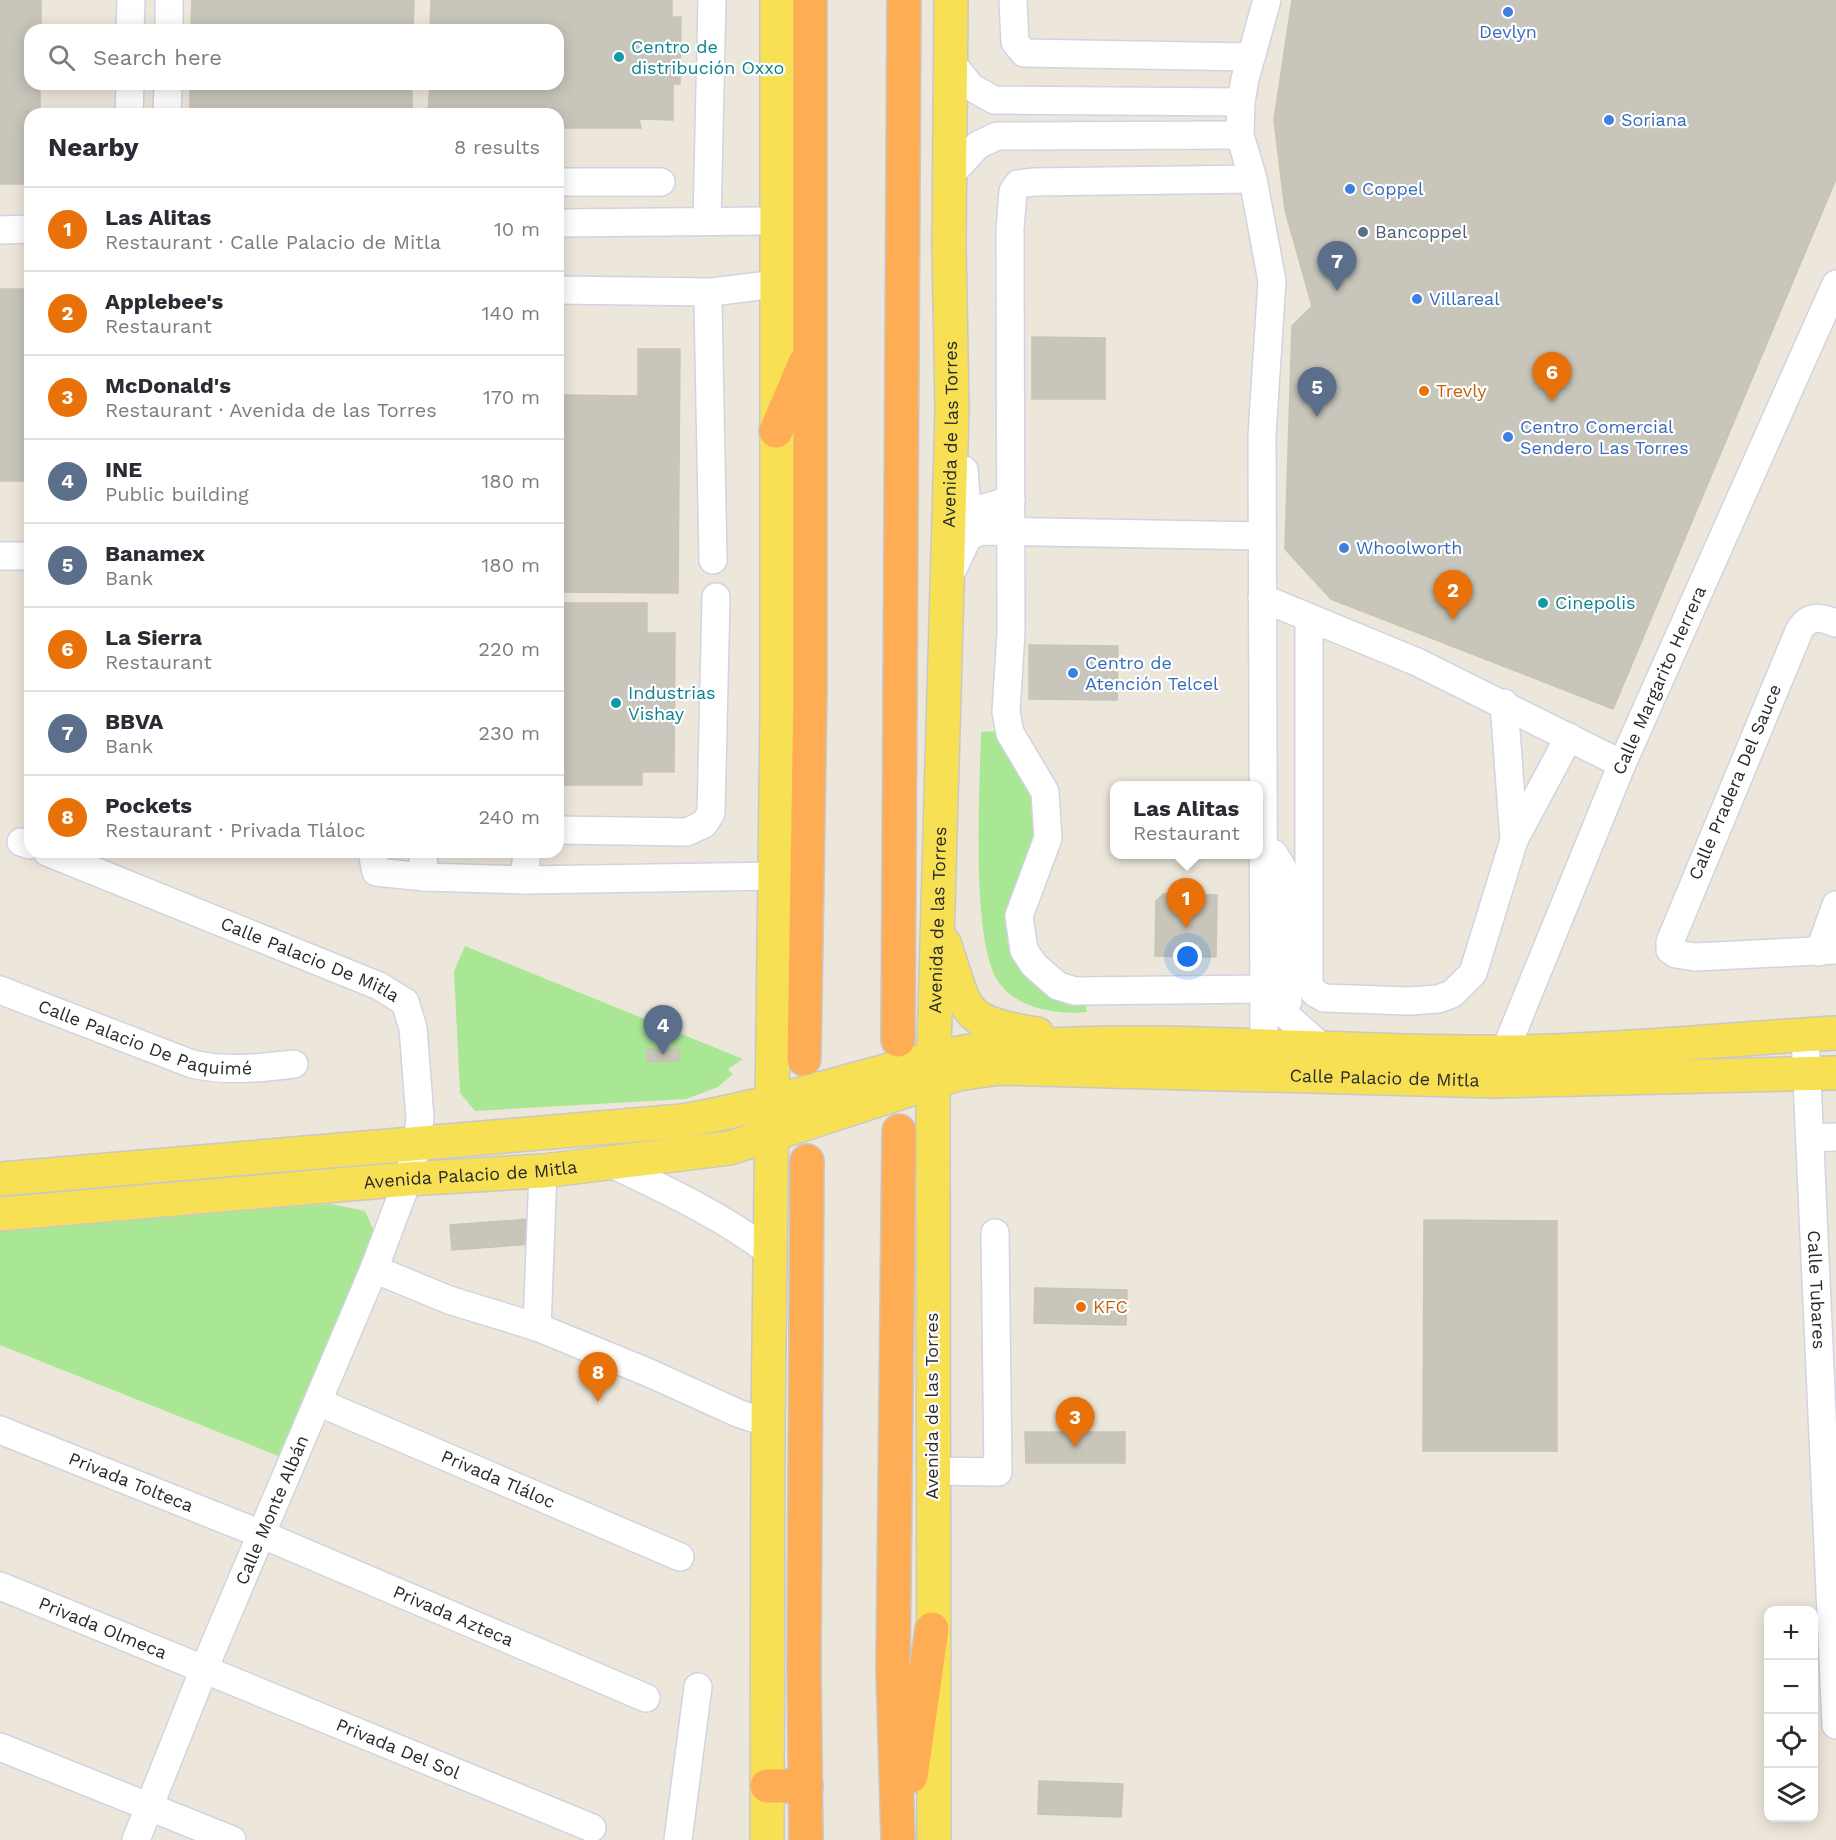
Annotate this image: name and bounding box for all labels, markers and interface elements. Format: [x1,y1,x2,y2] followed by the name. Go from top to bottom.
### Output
[1501,5,1515,19] marker: Devlyn
[1479,21,1537,42] place label: Devlyn
[24,24,564,90] search box
[631,36,784,78] place label: Centro de distribución Oxxo
[45,41,78,74] icon: search
[93,45,222,70] text: Search here
[612,50,626,64] marker: Centro de distribución Oxxo
[1621,109,1687,130] place label: Soriana
[1602,113,1616,127] marker: Soriana
[48,132,139,162] text: Nearby
[454,135,540,159] text: 8 results
[1362,178,1424,199] place label: Coppel
[1343,182,1357,196] marker: Coppel
[105,205,211,230] text: Las Alitas
[63,217,72,241] text: 1
[494,217,540,241] text: 10 m
[1375,221,1468,242] place label: Bancoppel
[1356,225,1370,239] marker: Bancoppel
[105,230,441,254] text: Restaurant · Calle Palacio de Mitla
[1318,242,1356,291] pin: 7
[1429,288,1500,309] place label: Villareal
[105,289,223,314] text: Applebee's
[1410,292,1424,306] marker: Villareal
[62,301,73,325] text: 2
[482,301,540,325] text: 140 m
[105,314,212,338] text: Restaurant
[938,341,962,528] street label: Avenida de las Torres
[1532,352,1572,402] pin: 6
[1298,368,1336,417] pin: 5
[105,373,231,398] text: McDonald's
[1436,380,1487,401] place label: Trevly
[1417,384,1431,398] marker: Trevly
[62,385,73,409] text: 3
[483,385,540,409] text: 170 m
[105,398,437,422] text: Restaurant · Avenida de las Torres
[1520,416,1689,458] place label: Centro Comercial Sendero Las Torres
[1501,430,1515,444] marker: Centro Comercial Sendero Las Torres
[105,457,142,482] text: INE
[61,469,74,493] text: 4
[482,469,540,493] text: 180 m
[105,482,249,506] text: Public building
[1356,537,1462,558] place label: Whoolworth
[105,541,205,566] text: Banamex
[1337,541,1351,555] marker: Whoolworth
[62,553,73,577] text: 5
[482,553,540,577] text: 180 m
[105,566,153,590] text: Bank
[1434,570,1472,620] pin: 2
[1608,582,1710,778] street label: Calle Margarito Herrera
[1555,592,1636,613] place label: Cinepolis
[1536,596,1550,610] marker: Cinepolis
[105,625,202,650] text: La Sierra
[61,637,74,661] text: 6
[478,637,540,661] text: 220 m
[105,650,212,674] text: Restaurant
[1085,652,1219,694] place label: Centro de Atención Telcel
[1066,666,1080,680] marker: Centro de Atención Telcel
[1684,681,1785,883] street label: Calle Pradera Del Sauce
[628,682,716,724] place label: Industrias Vishay
[609,696,623,710] marker: Industrias Vishay
[105,709,163,734] text: BBVA
[61,721,74,745] text: 7
[478,721,540,745] text: 230 m
[105,734,153,758] text: Bank
[1110,781,1263,859] popup
[105,793,192,818] text: Pockets
[1133,796,1239,821] text: Las Alitas
[61,805,74,829] text: 8
[478,805,540,829] text: 240 m
[105,818,365,842] text: Restaurant · Privada Tláloc
[1133,821,1240,845] text: Restaurant
[924,826,950,1014] street label: Avenida de las Torres
[1166,878,1206,928] pin: 1
[218,912,403,1006] street label: Calle Palacio De Mitla
[1173,942,1202,971] your location
[35,995,252,1079] street label: Calle Palacio De Paquimé
[644,1006,682,1055] pin: 4
[1289,1065,1480,1091] street label: Calle Palacio de Mitla
[363,1156,578,1193] street label: Avenida Palacio de Mitla
[1804,1230,1830,1350] street label: Calle Tubares
[1093,1296,1128,1317] place label: KFC
[1074,1300,1088,1314] marker: KFC
[921,1313,942,1499] street label: Avenida de las Torres
[578,1352,618,1402] pin: 8
[1056,1398,1094,1447] pin: 3
[231,1432,313,1588] street label: Calle Monte Albán
[438,1445,559,1512] street label: Privada Tláloc
[66,1447,197,1516] street label: Privada Tolteca
[390,1581,517,1650] street label: Privada Azteca
[36,1592,170,1663] street label: Privada Olmeca
[1764,1606,1818,1822] map controls
[1764,1606,1818,1660] button: +
[1764,1660,1818,1714] button: −
[333,1714,464,1783] street label: Privada Del Sol
[1764,1714,1818,1768] button: locate
[1764,1768,1818,1822] button: layers

